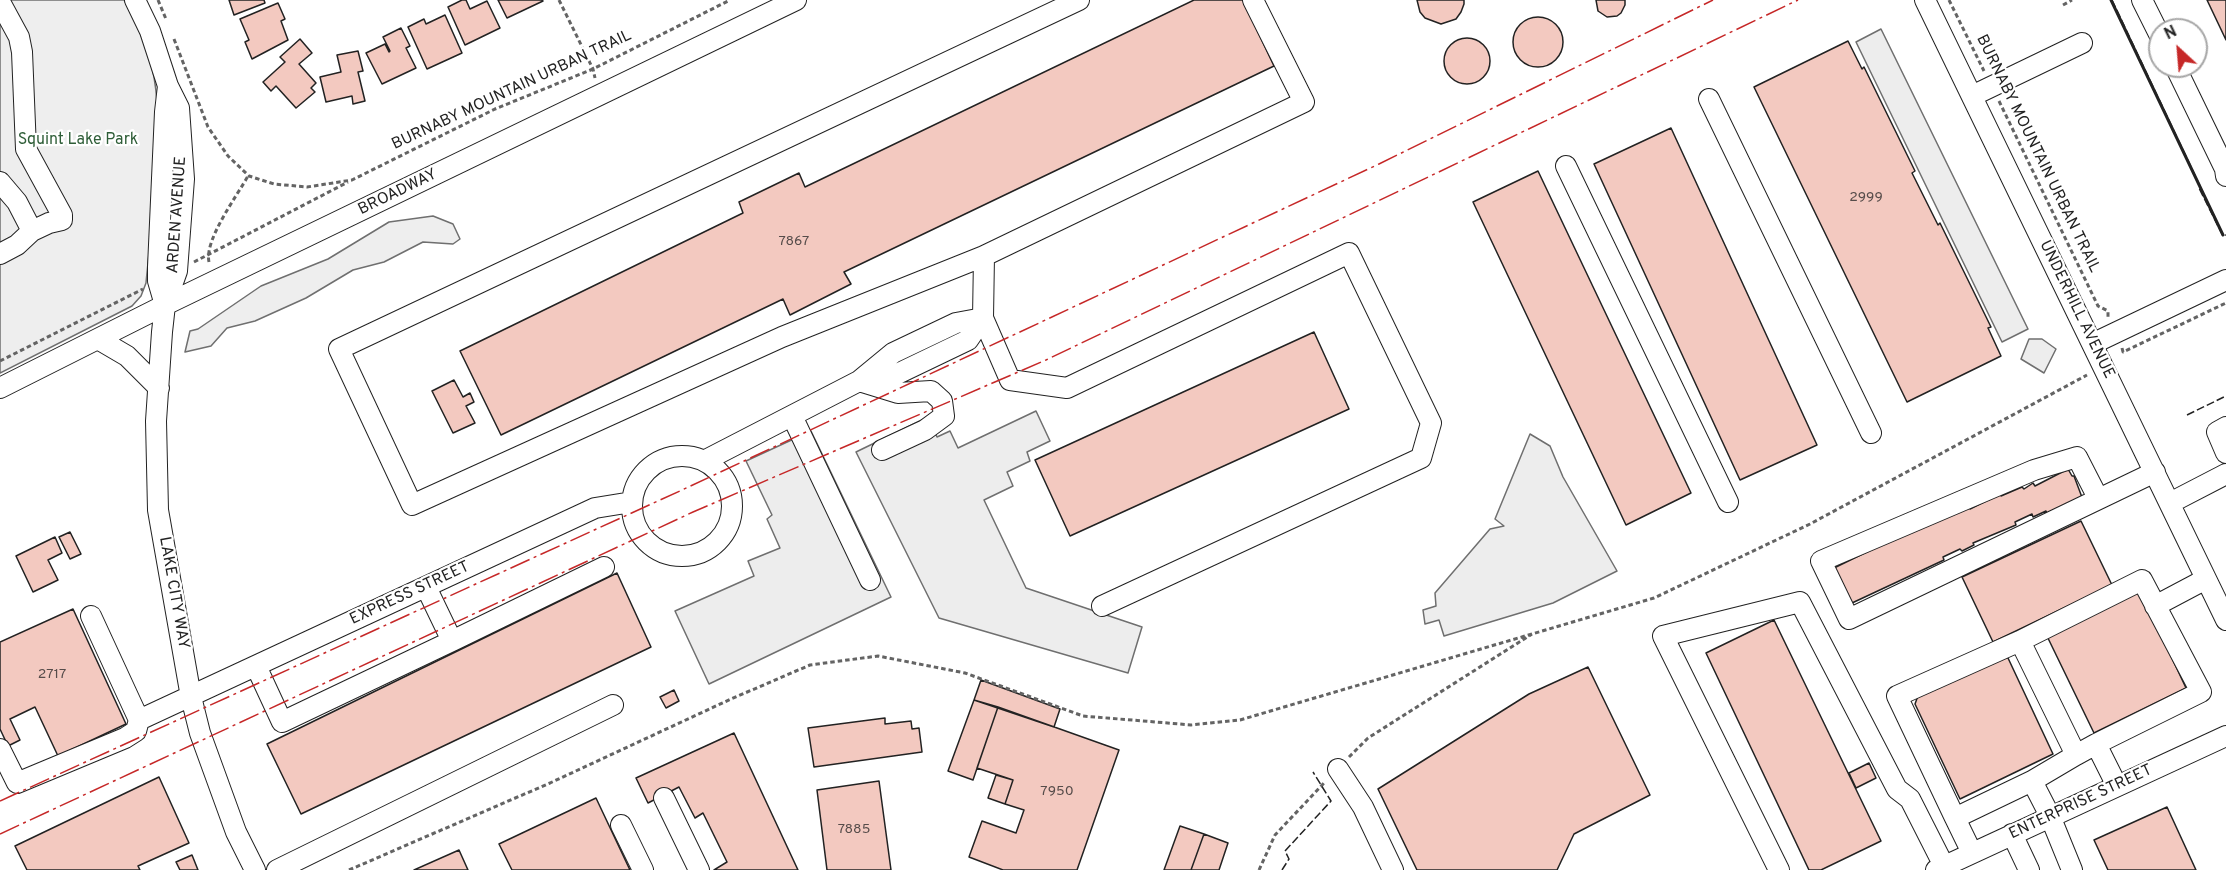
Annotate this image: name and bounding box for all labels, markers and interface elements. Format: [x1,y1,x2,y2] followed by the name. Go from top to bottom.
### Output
[2148,18,2208,78] north arrow
[2161,22,2181,45] text: N
[389,27,635,155] street label: BURNABY MOUNTAIN URBAN TRAIL
[1971,32,2103,276] street label: BURNABY MOUNTAIN URBAN TRAIL
[18,131,138,151] park label: Squint Lake Park
[164,156,192,274] street label: ARDEN AVENUE
[355,166,441,220] street label: BROADWAY
[1849,190,1883,206] house number: 2999
[779,234,809,250] house number: 7867
[2034,238,2118,382] street label: UNDERHILL AVENUE
[154,535,192,651] street label: LAKE CITY WAY
[347,558,473,630] street label: EXPRESS STREET
[38,667,66,683] house number: 2717
[2006,761,2156,845] street label: ENTERPRISE STREET
[1040,784,1074,800] house number: 7950
[838,822,870,838] house number: 7885

